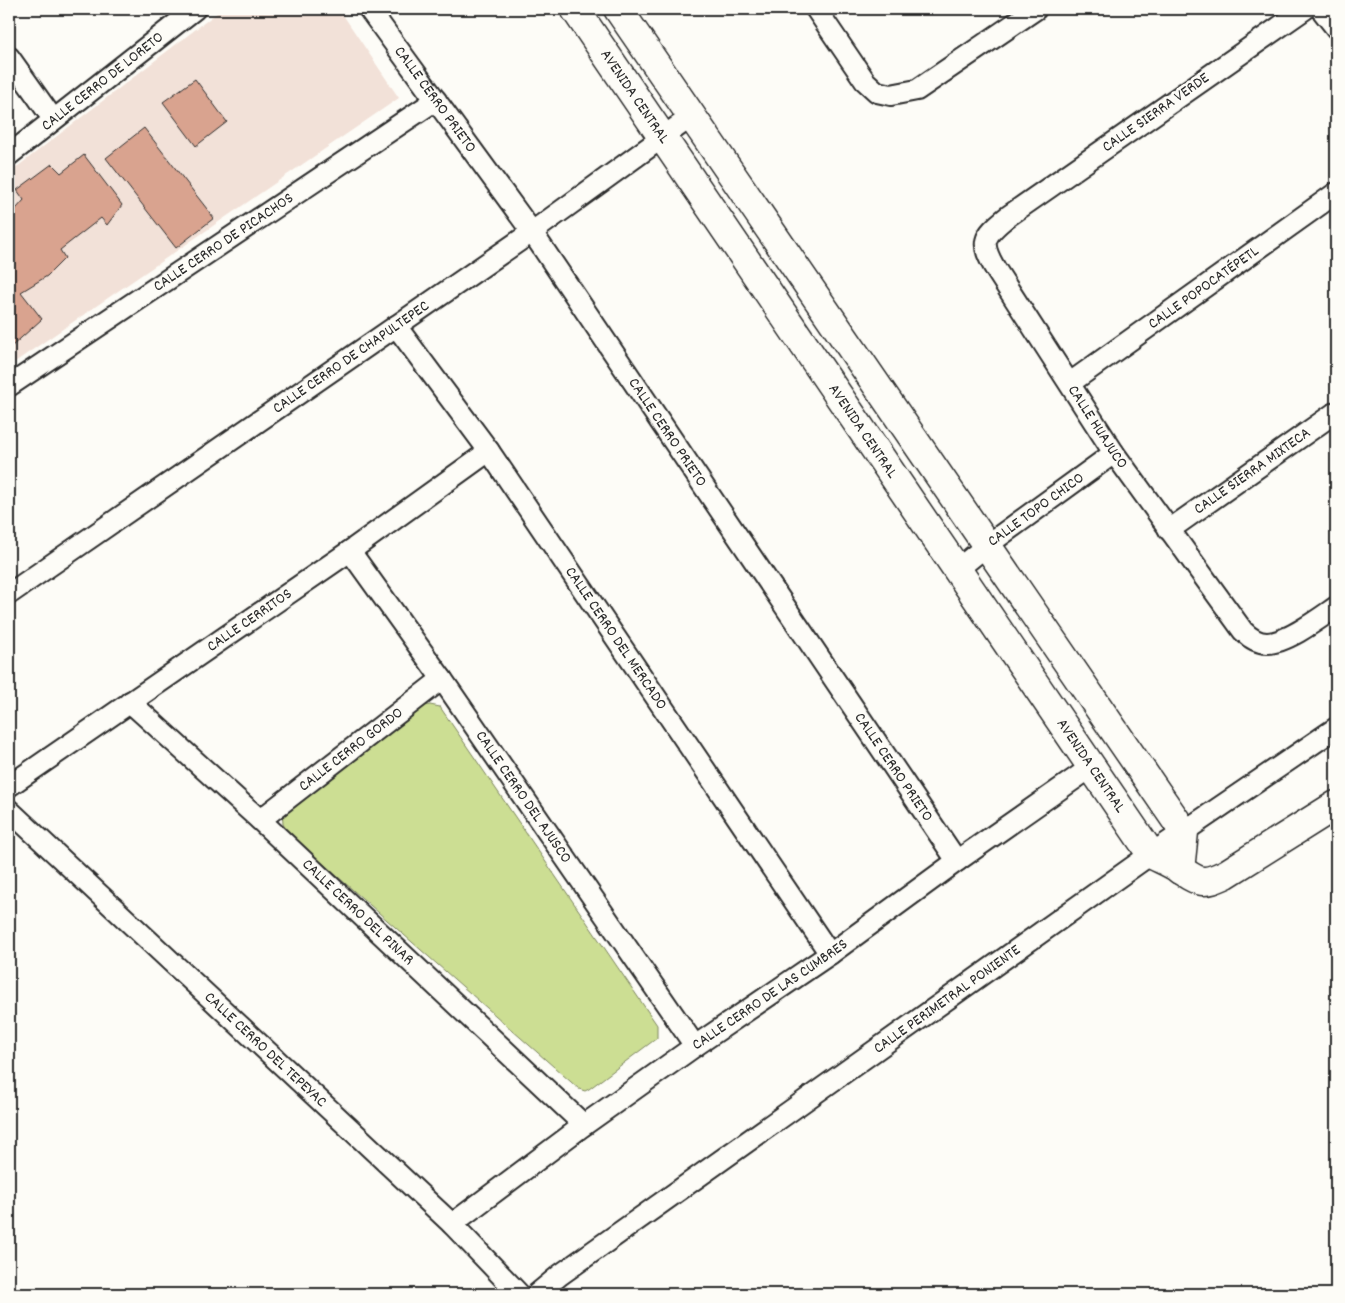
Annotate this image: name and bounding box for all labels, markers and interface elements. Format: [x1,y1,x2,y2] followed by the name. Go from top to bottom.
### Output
[37,26,169,137] street label: CALLE CERRO DE LORETO
[388,41,482,158] street label: CALLE CERRO PRIETO
[594,45,675,149] street label: AVENIDA CENTRAL
[1098,67,1215,159] street label: CALLE SIERRA VERDE
[149,187,298,298] street label: CALLE CERRO DE PICACHOS
[1143,240,1264,335] street label: CALLE POPOCATÉPETL
[268,295,434,420] street label: CALLE CERRO DE CHAPULTEPEC
[622,373,712,491] street label: CALLE CERRO PRIETO
[822,379,904,483] street label: AVENIDA CENTRAL
[1062,381,1133,474] street label: CALLE HUAJUCO
[1189,422,1316,520] street label: CALLE SIERRA MIXTECA
[983,467,1089,553] street label: CALLE TOPO CHICO
[559,562,673,714] street label: CALLE CERRO DEL MERCADO
[202,583,297,658] street label: CALLE CERRITOS
[294,702,408,798] street label: CALLE CERRO GORDO
[848,708,939,826] street label: CALLE CERRO PRIETO
[1050,714,1132,818] street label: AVENIDA CENTRAL
[469,726,577,868] street label: CALLE CERRO DEL AJUSCO
[297,853,419,971] street label: CALLE CERRO DEL PINAR
[687,933,853,1056] street label: CALLE CERRO DE LAS CUMBRES
[869,938,1026,1060] street label: CALLE PERIMETRAL PONIENTE
[199,986,332,1113] street label: CALLE CERRO DEL TEPEYAC

